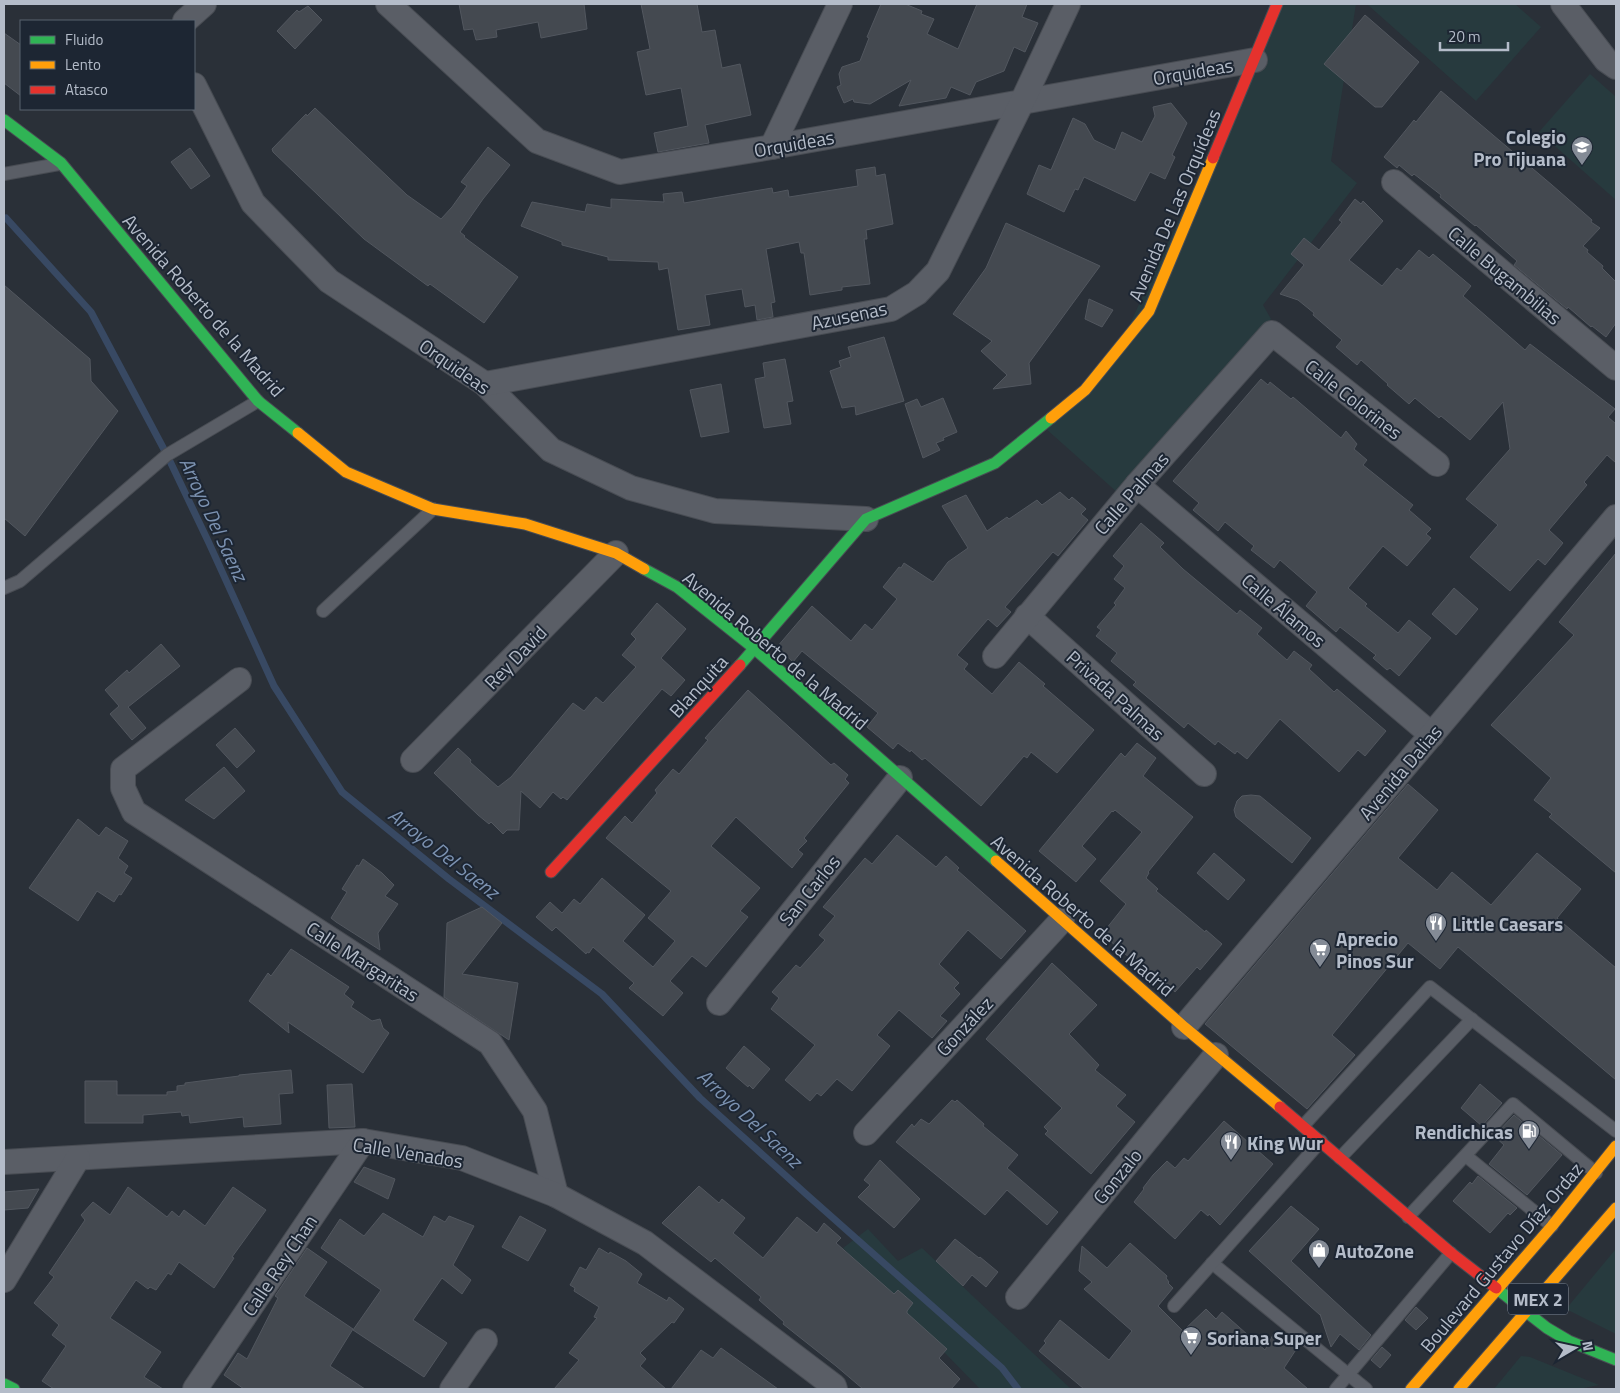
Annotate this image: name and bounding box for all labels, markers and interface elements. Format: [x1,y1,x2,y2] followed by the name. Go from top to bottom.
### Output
[20,20,195,110] legend
[1440,20,1508,52] scale bar
[1448,25,1481,48] text: 20 m
[65,28,104,51] text: Fluido
[1151,50,1236,92] street label: Orquideas
[65,53,101,76] text: Lento
[65,78,108,101] text: Atasco
[1120,104,1228,306] street label: Avenida De Las Orquídeas
[752,122,837,164] street label: Orquideas
[1473,122,1566,173] place label: Colegio Pro Tijuana
[1570,135,1594,166] school or university icon: Colegio Pro Tijuana
[116,207,292,403] street label: Avenida Roberto de la Madrid
[1442,219,1568,331] street label: Calle Bugambilias
[808,293,890,337] street label: Azusenas
[413,331,497,401] street label: Orquideas
[1299,352,1409,446] street label: Calle Colorines
[1087,445,1175,541] street label: Calle Palmas
[172,452,257,588] water label: Arroyo Del Saenz
[677,564,875,736] street label: Avenida Roberto de la Madrid
[1235,566,1333,654] street label: Calle Álamos
[477,618,553,696] street label: Rey David
[1060,643,1172,747] street label: Privada Palmas
[662,648,735,724] street label: Blanquita
[1352,718,1449,826] street label: Avenida Dalias
[382,800,508,907] water label: Arroyo Del Saenz
[985,827,1181,1003] street label: Avenida Roberto de la Madrid
[771,848,847,932] street label: San Carlos
[1452,909,1563,938] place label: Little Caesars
[1424,911,1448,942] restaurant icon: Little Caesars
[301,914,425,1008] street label: Calle Margaritas
[1336,924,1414,975] place label: Aprecio Pinos Sur
[1308,937,1332,968] supermarket icon: Aprecio Pinos Sur
[929,990,999,1062] street label: González
[690,1061,811,1176] water label: Arroyo Del Saenz
[1415,1117,1513,1146] place label: Rendichicas
[1517,1119,1541,1150] fuel station icon: Rendichicas
[1247,1128,1323,1157] place label: King Wur
[351,1129,465,1175] street label: Calle Venados
[1219,1130,1243,1161] restaurant icon: King Wur
[1085,1142,1149,1210] street label: Gonzalo
[1413,1156,1589,1358] street label: Boulevard Gustavo Díaz Ordaz
[234,1208,324,1322] street label: Calle Rey Chan
[1335,1236,1414,1265] place label: AutoZone
[1307,1238,1331,1269] shop icon: AutoZone
[1508,1284,1568,1315] road number: MEX 2
[1207,1323,1321,1352] place label: Soriana Super
[1550,1323,1600,1373] north arrow
[1179,1325,1203,1356] supermarket icon: Soriana Super
[1577,1339,1599,1352] text: N

